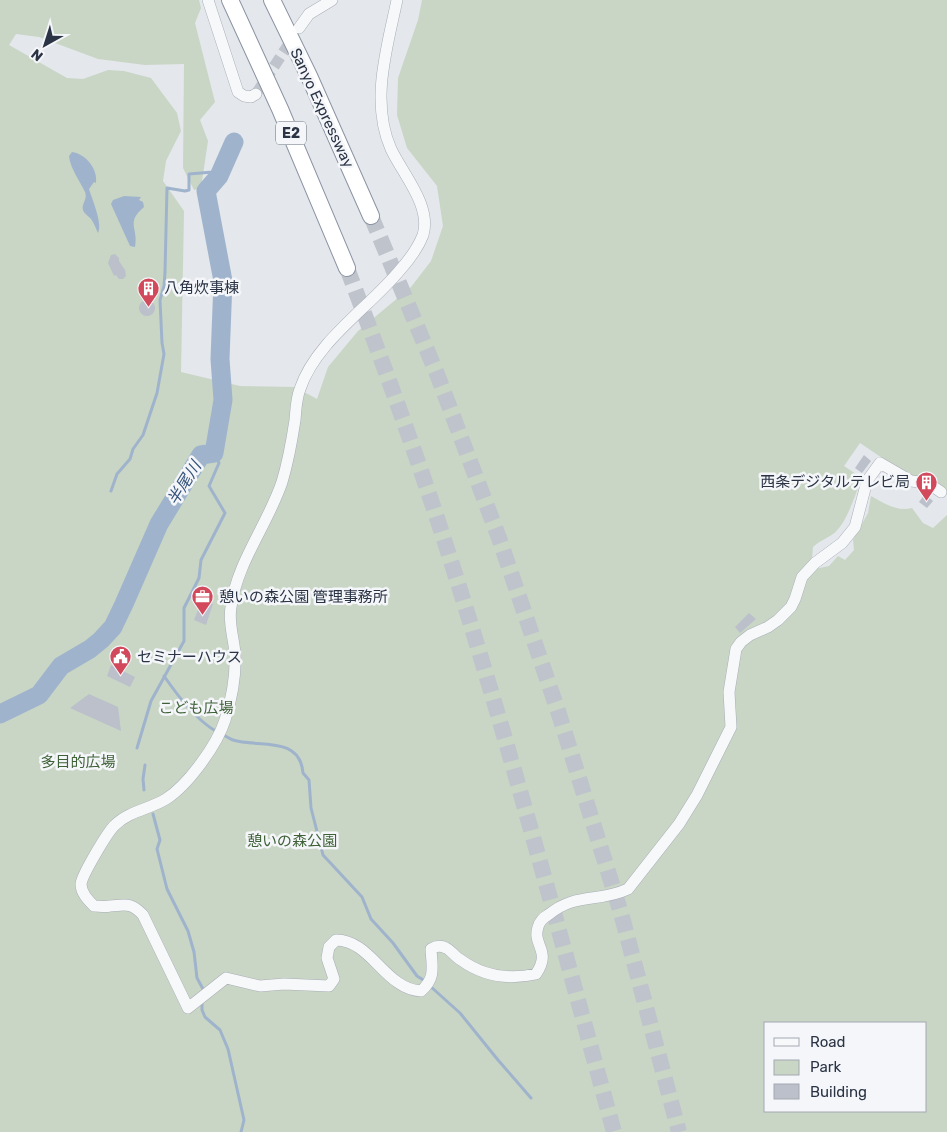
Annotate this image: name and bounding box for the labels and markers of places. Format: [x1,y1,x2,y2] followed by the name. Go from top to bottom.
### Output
[136,276,160,307] building icon: 八角炊事棟
[164,279,239,297] place label: 八角炊事棟
[914,470,938,501] building icon: 西条デジタルテレビ局
[760,473,910,491] place label: 西条デジタルテレビ局
[191,585,215,616] office icon: 憩いの森公園 管理事務所
[219,588,388,606] place label: 憩いの森公園 管理事務所
[109,645,133,676] public building icon: セミナーハウス
[137,648,242,666] place label: セミナーハウス

